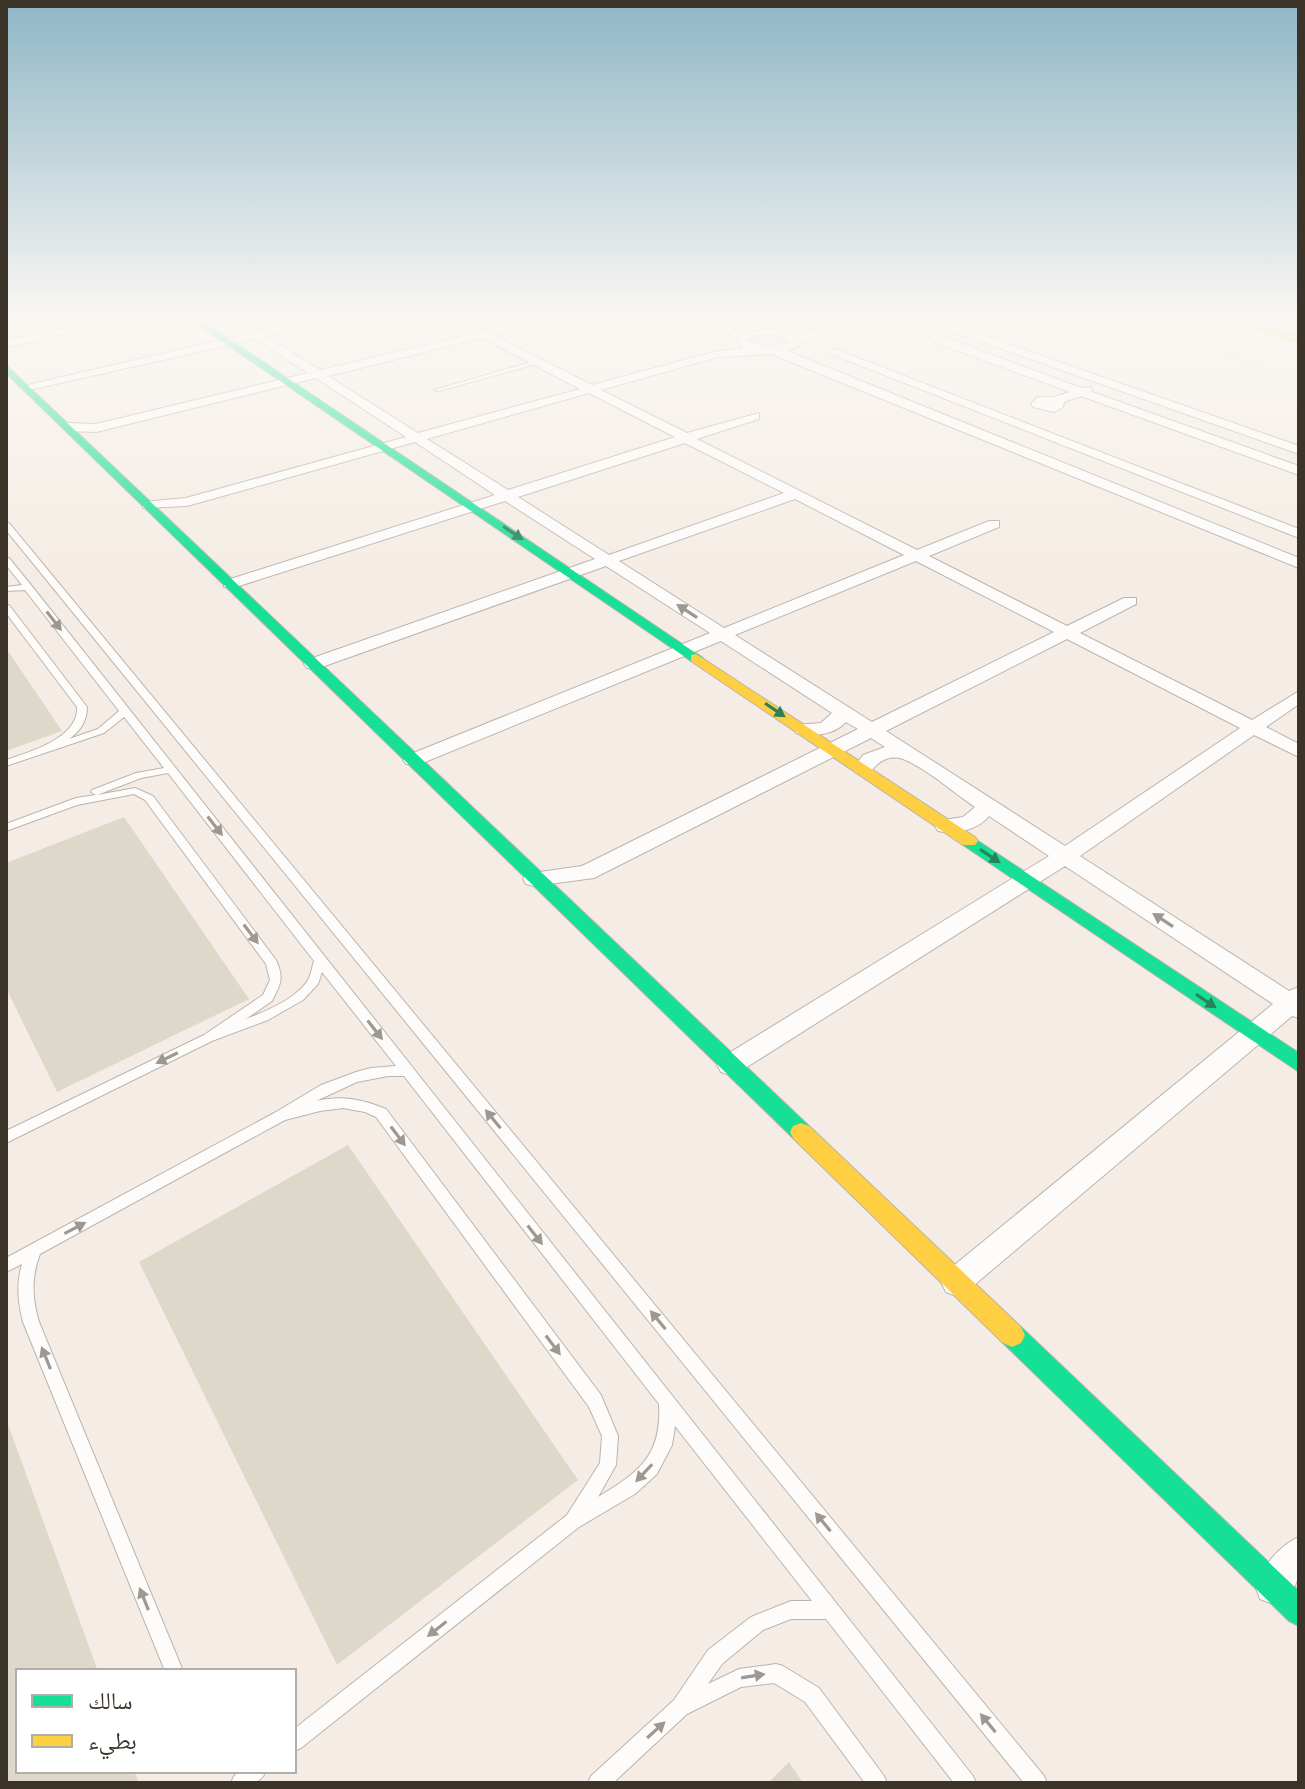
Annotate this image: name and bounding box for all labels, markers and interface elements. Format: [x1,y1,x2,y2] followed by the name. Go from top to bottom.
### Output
[502,525,524,540] one-way arrow
[676,605,698,619] one-way arrow
[45,611,62,631] one-way arrow
[764,702,785,717] one-way arrow
[206,816,222,836] one-way arrow
[980,848,1001,863] one-way arrow
[1153,913,1174,928] one-way arrow
[242,924,258,944] one-way arrow
[1195,993,1216,1008] one-way arrow
[366,1020,383,1040] one-way arrow
[155,1051,178,1065] one-way arrow
[485,1110,502,1130] one-way arrow
[390,1126,406,1146] one-way arrow
[63,1222,86,1235] one-way arrow
[527,1225,543,1245] one-way arrow
[650,1311,667,1331] one-way arrow
[545,1335,561,1355] one-way arrow
[39,1346,52,1370] one-way arrow
[635,1464,653,1483] one-way arrow
[815,1512,832,1532] one-way arrow
[138,1587,151,1611] one-way arrow
[427,1620,447,1637] one-way arrow
[16,1669,296,1773] legend
[740,1670,765,1682] one-way arrow
[88,1685,133,1715] text: سالك
[979,1712,996,1733] one-way arrow
[646,1722,665,1740] one-way arrow
[88,1725,137,1760] text: بطيء

